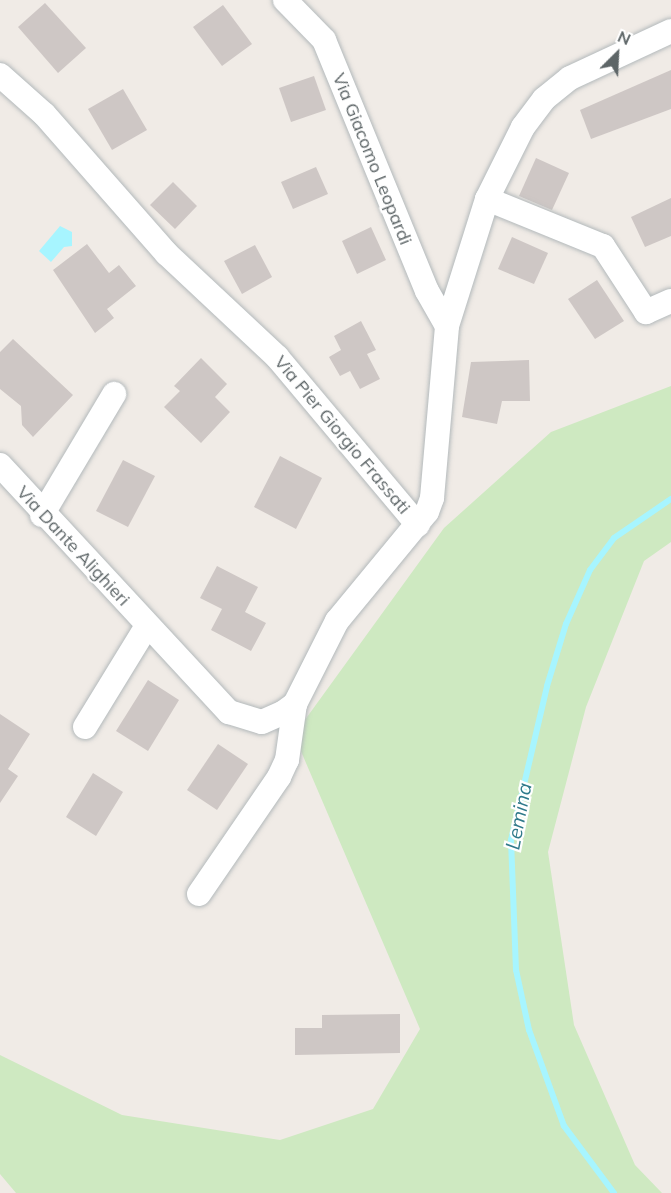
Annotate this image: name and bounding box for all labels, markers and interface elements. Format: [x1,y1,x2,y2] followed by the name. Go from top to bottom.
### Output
[587,24,647,84] north arrow
[615,26,634,49] text: N
[328,70,416,248] street label: Via Giacomo Leopardi
[269,351,415,519] street label: Via Pier Giorgio Frassati
[12,482,134,610] street label: Via Dante Alighieri
[500,780,536,852] water label: Lemina

